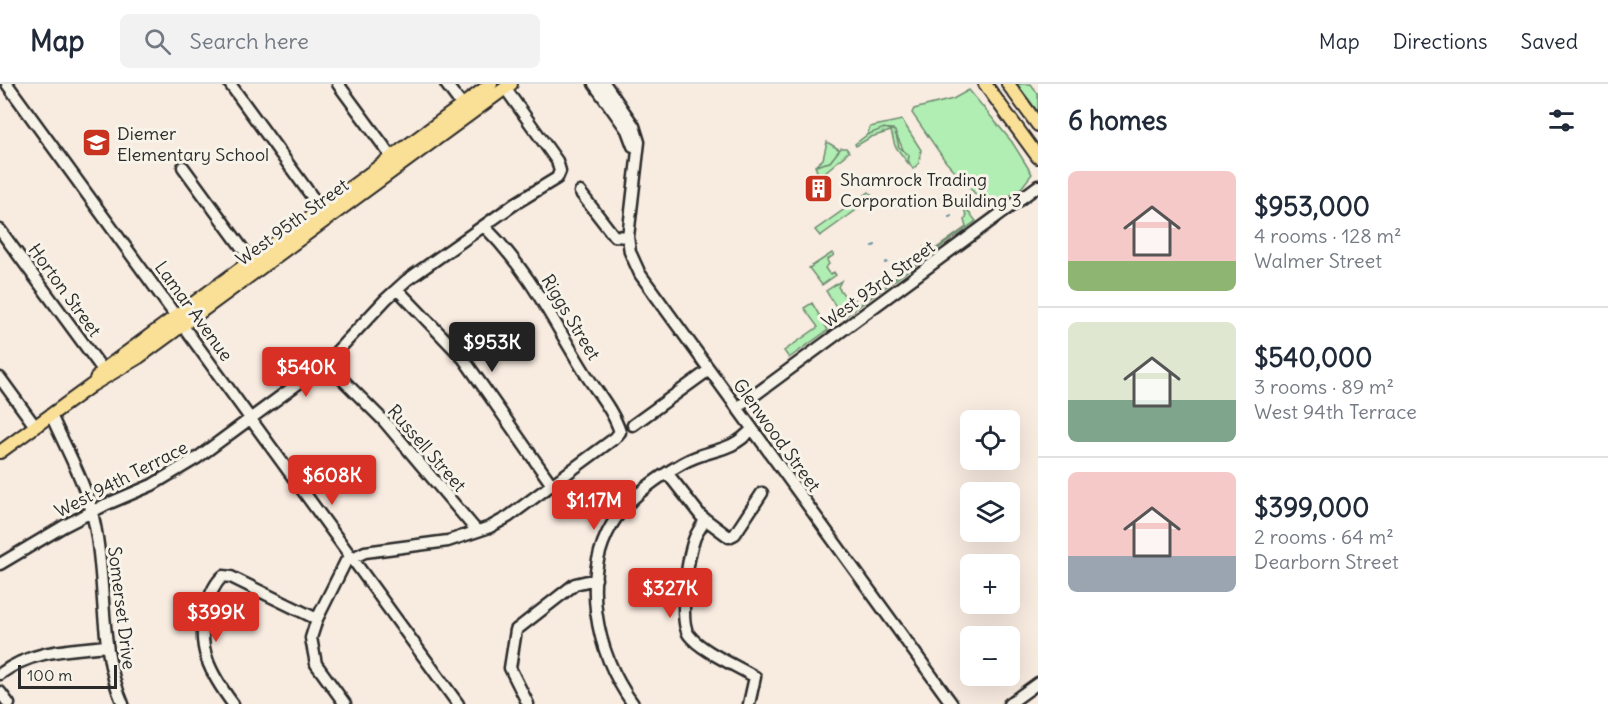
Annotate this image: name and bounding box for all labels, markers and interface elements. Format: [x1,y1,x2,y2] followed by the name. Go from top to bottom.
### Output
[120,14,540,68] search box
[30,23,84,59] text: Map
[141,25,174,58] icon: search
[189,27,309,55] text: Search here
[1319,28,1360,55] text: Map
[1393,28,1487,55] text: Directions
[1520,28,1578,55] text: Saved
[1068,104,1167,137] text: 6 homes
[1545,104,1578,137] icon: filters
[117,122,269,166] place label: Diemer Elementary School
[80,127,112,159] school or university icon: Diemer Elementary School
[840,168,1022,212] place label: Shamrock Trading Corporation Building 3
[231,173,353,271] street label: West 95th Street
[803,173,835,205] building icon: Shamrock Trading Corporation Building 3
[1254,190,1370,223] text: $953,000
[1116,195,1188,267] icon: home
[1254,223,1402,248] text: 4 rooms · 128 m²
[817,235,939,333] street label: West 93rd Street
[24,239,106,341] street label: Horton Street
[1254,248,1382,273] text: Walmer Street
[150,257,238,365] street label: Lamar Avenue
[536,270,606,364] street label: Riggs Street
[450,322,534,373] pin: $953K
[463,329,521,354] text: $953K
[1254,341,1372,374] text: $540,000
[1116,346,1188,418] icon: home
[264,347,348,398] pin: $540K
[276,354,336,379] text: $540K
[728,374,826,496] street label: Glenwood Street
[1254,374,1394,399] text: 3 rooms · 89 m²
[1254,399,1417,424] text: West 94th Terrace
[383,400,471,496] street label: Russell Street
[960,410,1020,686] map controls
[960,410,1020,470] button: locate
[51,435,191,523] street label: West 94th Terrace
[290,455,374,506] pin: $608K
[302,462,362,487] text: $608K
[545,480,643,531] pin: $1.17M
[960,482,1020,542] button: layers
[566,487,622,512] text: $1.17M
[1254,491,1369,524] text: $399,000
[1116,496,1188,568] icon: home
[1254,524,1394,549] text: 2 rooms · 64 m²
[103,545,141,671] street label: Somerset Drive
[1254,549,1399,574] text: Dearborn Street
[960,554,1020,614] button: +
[628,568,712,619] pin: $327K
[642,575,698,600] text: $327K
[174,592,258,643] pin: $399K
[187,599,245,624] text: $399K
[960,626,1020,686] button: −
[18,662,117,690] scale bar
[27,665,72,685] text: 100 m

